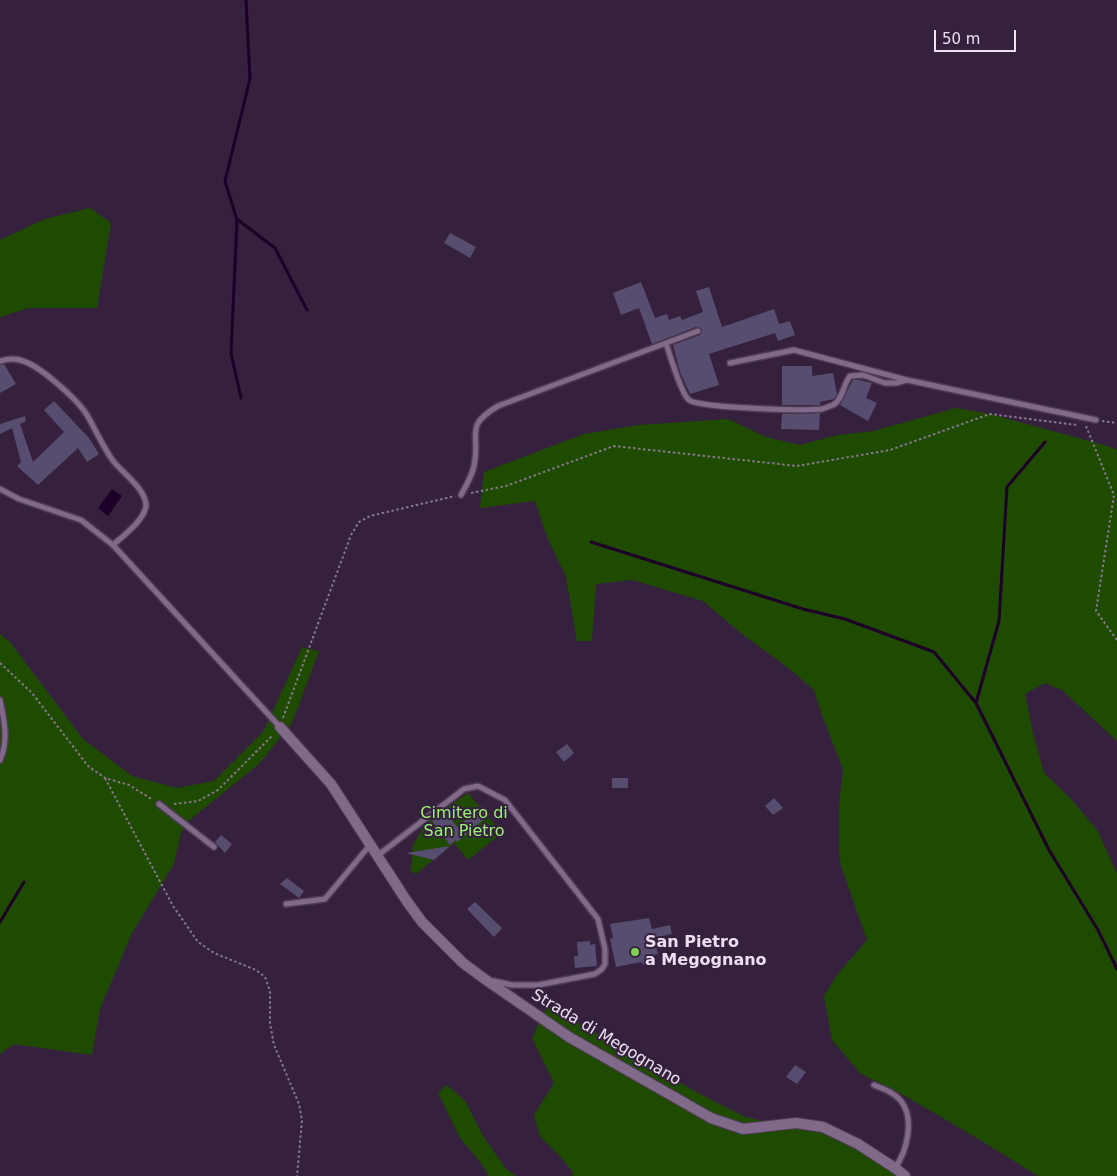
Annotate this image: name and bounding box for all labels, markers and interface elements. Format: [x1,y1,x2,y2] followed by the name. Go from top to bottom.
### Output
[937,20,1020,52] scale bar
[942,30,980,48] text: 50 m
[420,804,508,842] park label: Cimitero di San Pietro
[645,933,767,971] place label: San Pietro a Megognano
[629,946,641,958] marker: San Pietro a Megognano
[528,986,684,1090] street label: Strada di Megognano

